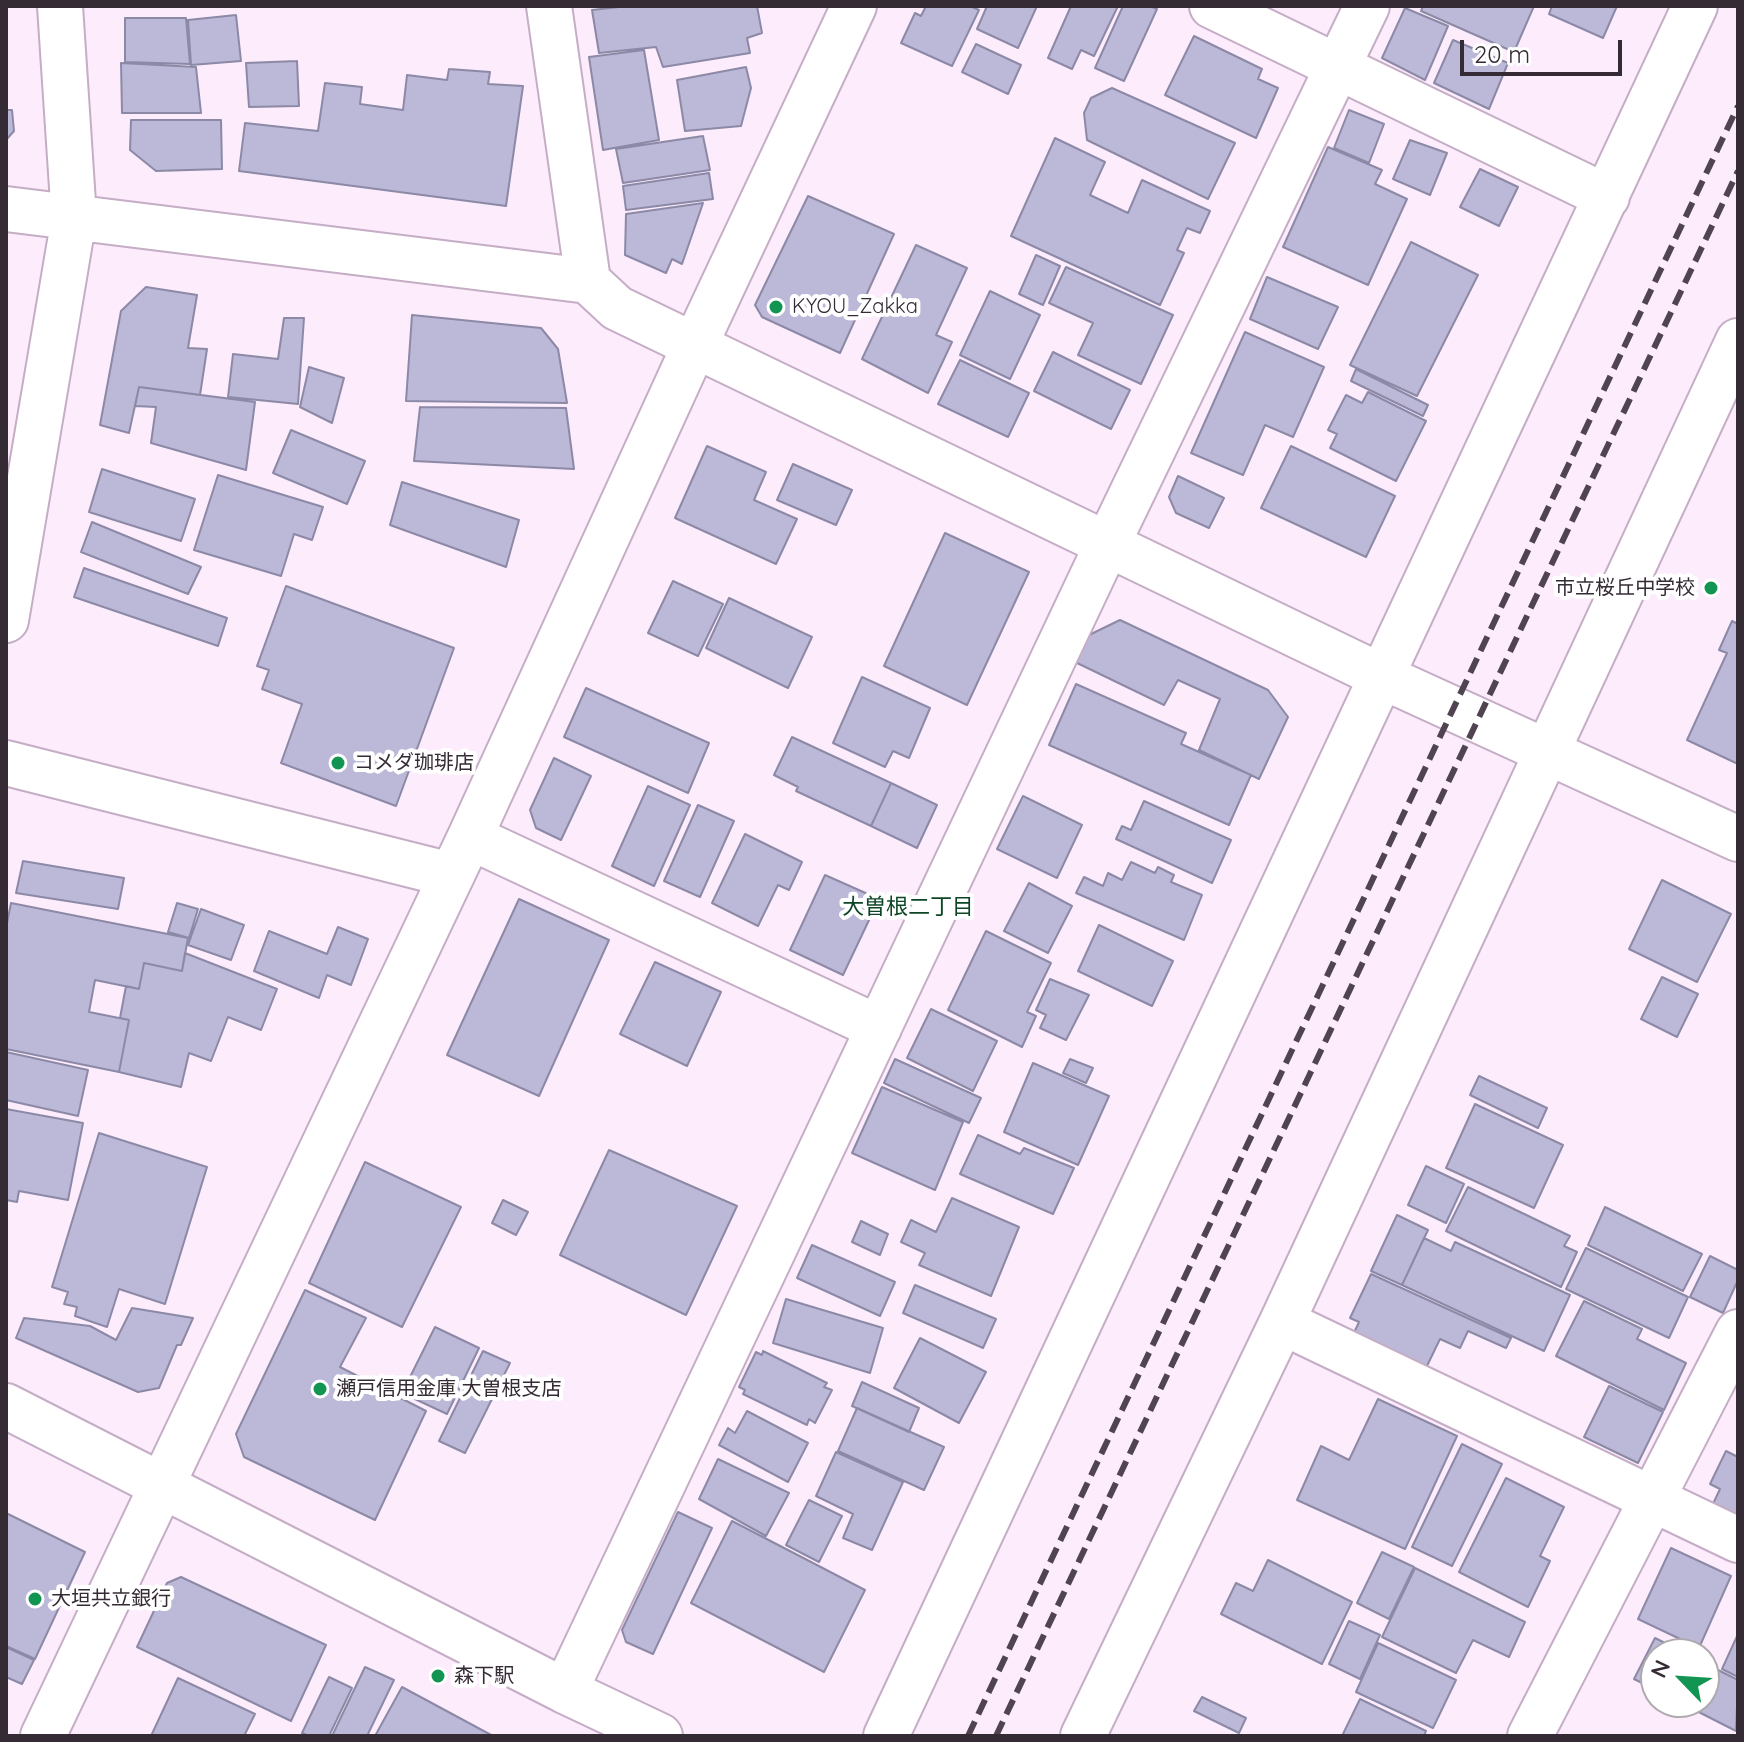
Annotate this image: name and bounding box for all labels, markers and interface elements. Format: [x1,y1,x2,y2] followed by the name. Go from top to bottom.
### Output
[1464,24,1626,74] scale bar
[1474,39,1530,69] text: 20 m
[792,295,918,319] place label: KYOU_Zakka
[767,298,785,316] marker: KYOU_Zakka
[1555,576,1695,600] place label: 市立桜丘中学校
[1702,579,1720,597] marker: 市立桜丘中学校
[354,751,474,775] place label: コメダ珈琲店
[329,754,347,772] marker: コメダ珈琲店
[842,894,974,920] district label: 大曽根二丁目
[336,1377,561,1401] place label: 瀬戸信用金庫 大曽根支店
[311,1380,329,1398] marker: 瀬戸信用金庫 大曽根支店
[51,1587,171,1611] place label: 大垣共立銀行
[26,1590,44,1608] marker: 大垣共立銀行
[1640,1638,1720,1718] north arrow
[1644,1655,1676,1682] text: N
[454,1664,514,1688] place label: 森下駅
[429,1667,447,1685] marker: 森下駅

